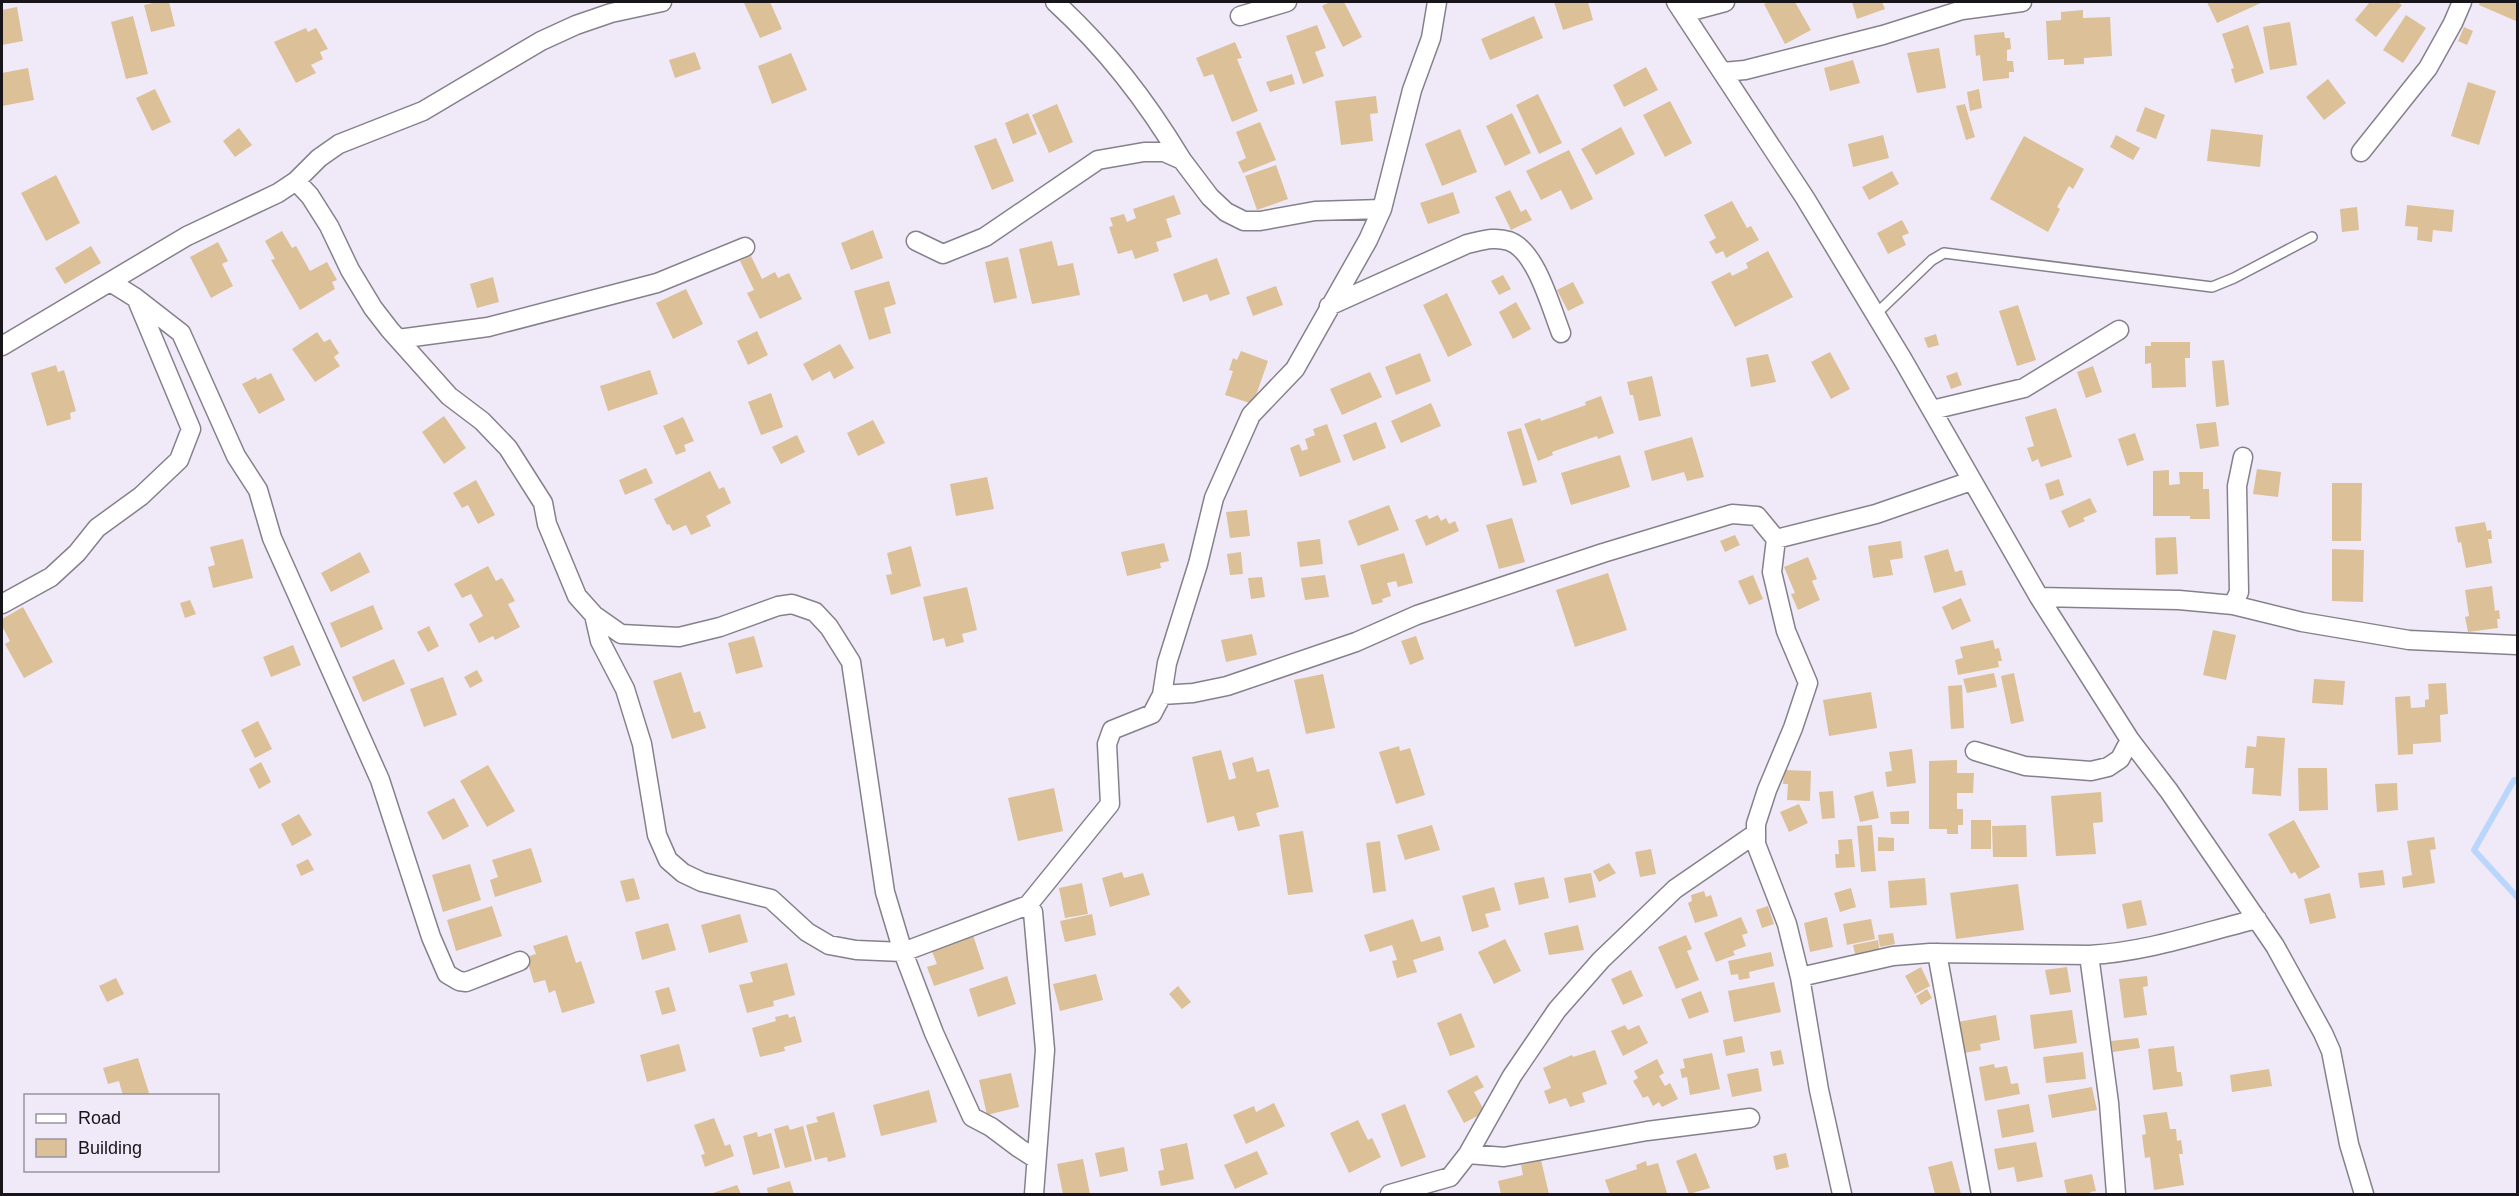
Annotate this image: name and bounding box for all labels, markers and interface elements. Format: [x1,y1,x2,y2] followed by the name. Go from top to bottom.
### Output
[24,1094,219,1172] legend
[78,1108,121,1128] text: Road
[78,1138,142,1158] text: Building

